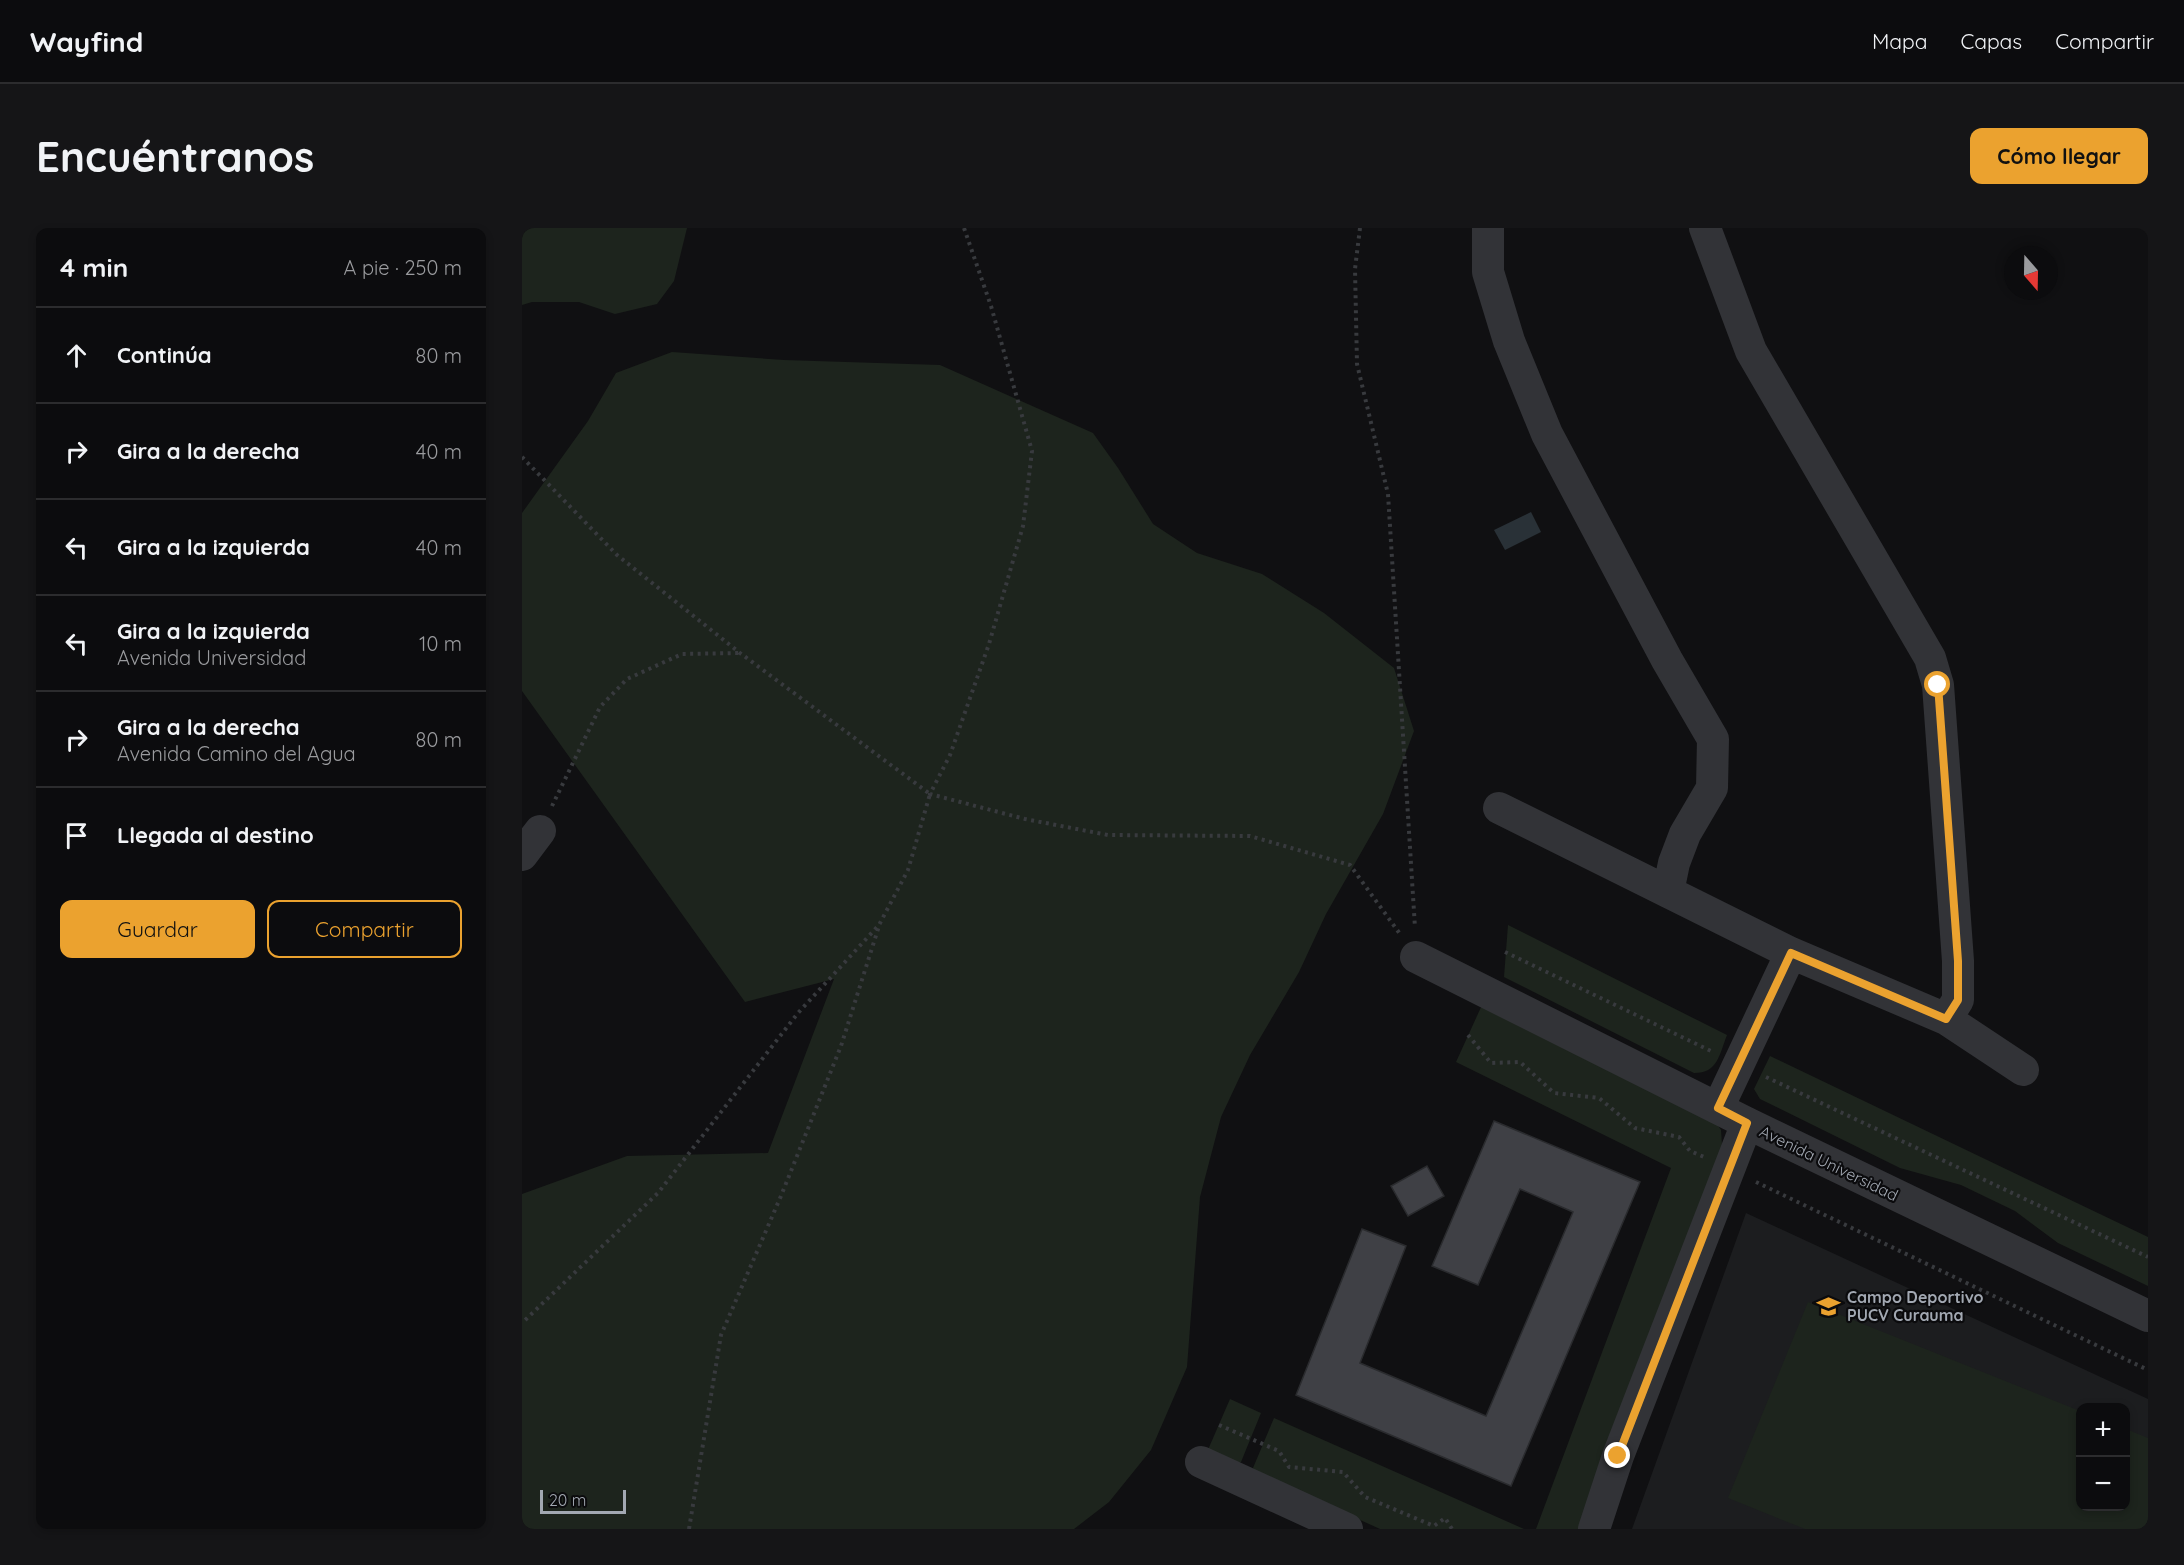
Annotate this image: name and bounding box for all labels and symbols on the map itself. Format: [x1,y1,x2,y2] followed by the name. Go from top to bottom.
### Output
[2004,246,2058,300] north arrow
[1924,671,1950,697] route start
[1757,1121,1901,1205] street label: Avenida Universidad
[1847,1287,1984,1325] place label: Campo Deportivo PUCV Curauma
[1816,1293,1842,1319] school or university icon: Campo Deportivo PUCV Curauma
[1604,1442,1630,1468] route end
[540,1487,626,1514] scale bar

